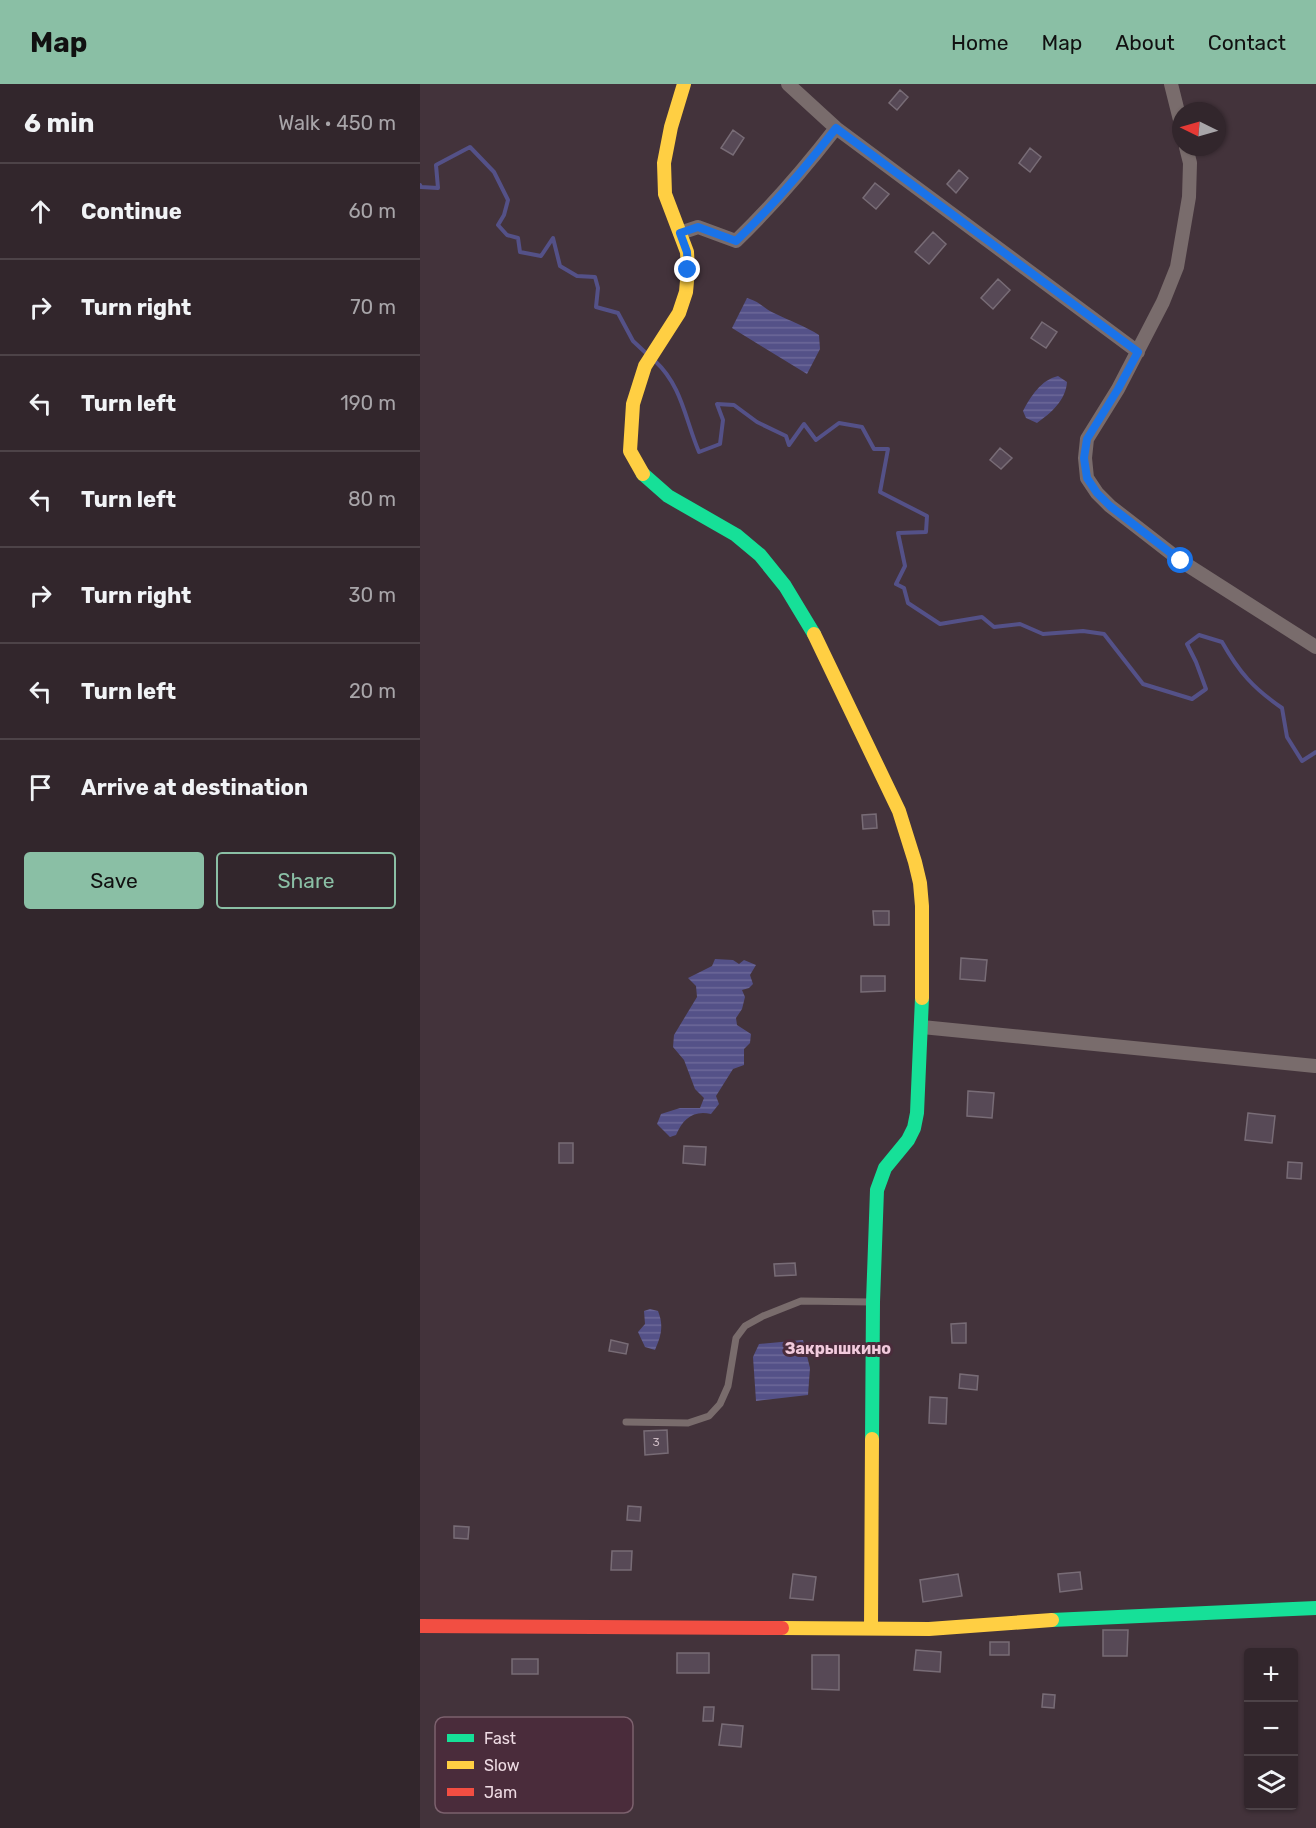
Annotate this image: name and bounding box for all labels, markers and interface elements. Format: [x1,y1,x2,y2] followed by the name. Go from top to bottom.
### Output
[30,26,87,59] text: Map
[951,30,1008,55] text: Home
[1041,30,1082,55] text: Map
[1115,30,1175,55] text: About
[1208,30,1286,55] text: Contact
[1172,102,1226,156] north arrow
[24,108,94,139] text: 6 min
[278,111,396,135] text: Walk · 450 m
[24,195,57,228] icon: ahead
[81,198,182,225] text: Continue
[349,199,396,223] text: 60 m
[674,256,700,282] route end
[24,291,57,324] icon: right
[81,294,191,321] text: Turn right
[350,295,396,319] text: 70 m
[24,387,57,420] icon: left
[81,390,176,417] text: Turn left
[340,391,396,415] text: 190 m
[24,483,57,516] icon: left
[81,486,176,513] text: Turn left
[348,487,396,511] text: 80 m
[1167,547,1193,573] route start
[24,579,57,612] icon: right
[81,582,191,609] text: Turn right
[349,583,396,607] text: 30 m
[24,675,57,708] icon: left
[81,678,176,705] text: Turn left
[349,679,396,703] text: 20 m
[24,771,57,804] icon: arrive
[81,774,308,801] text: Arrive at destination
[24,852,204,909] button: Save
[216,852,396,909] button: Share
[785,1339,891,1358] district label: Закрышкино
[652,1435,660,1449] house number: 3
[1244,1648,1298,1810] map controls
[1244,1648,1298,1702] button: +
[1244,1702,1298,1756] button: −
[435,1717,633,1813] legend
[484,1729,516,1748] text: Fast
[484,1756,520,1775] text: Slow
[1244,1756,1298,1810] button: layers
[484,1783,517,1802] text: Jam

